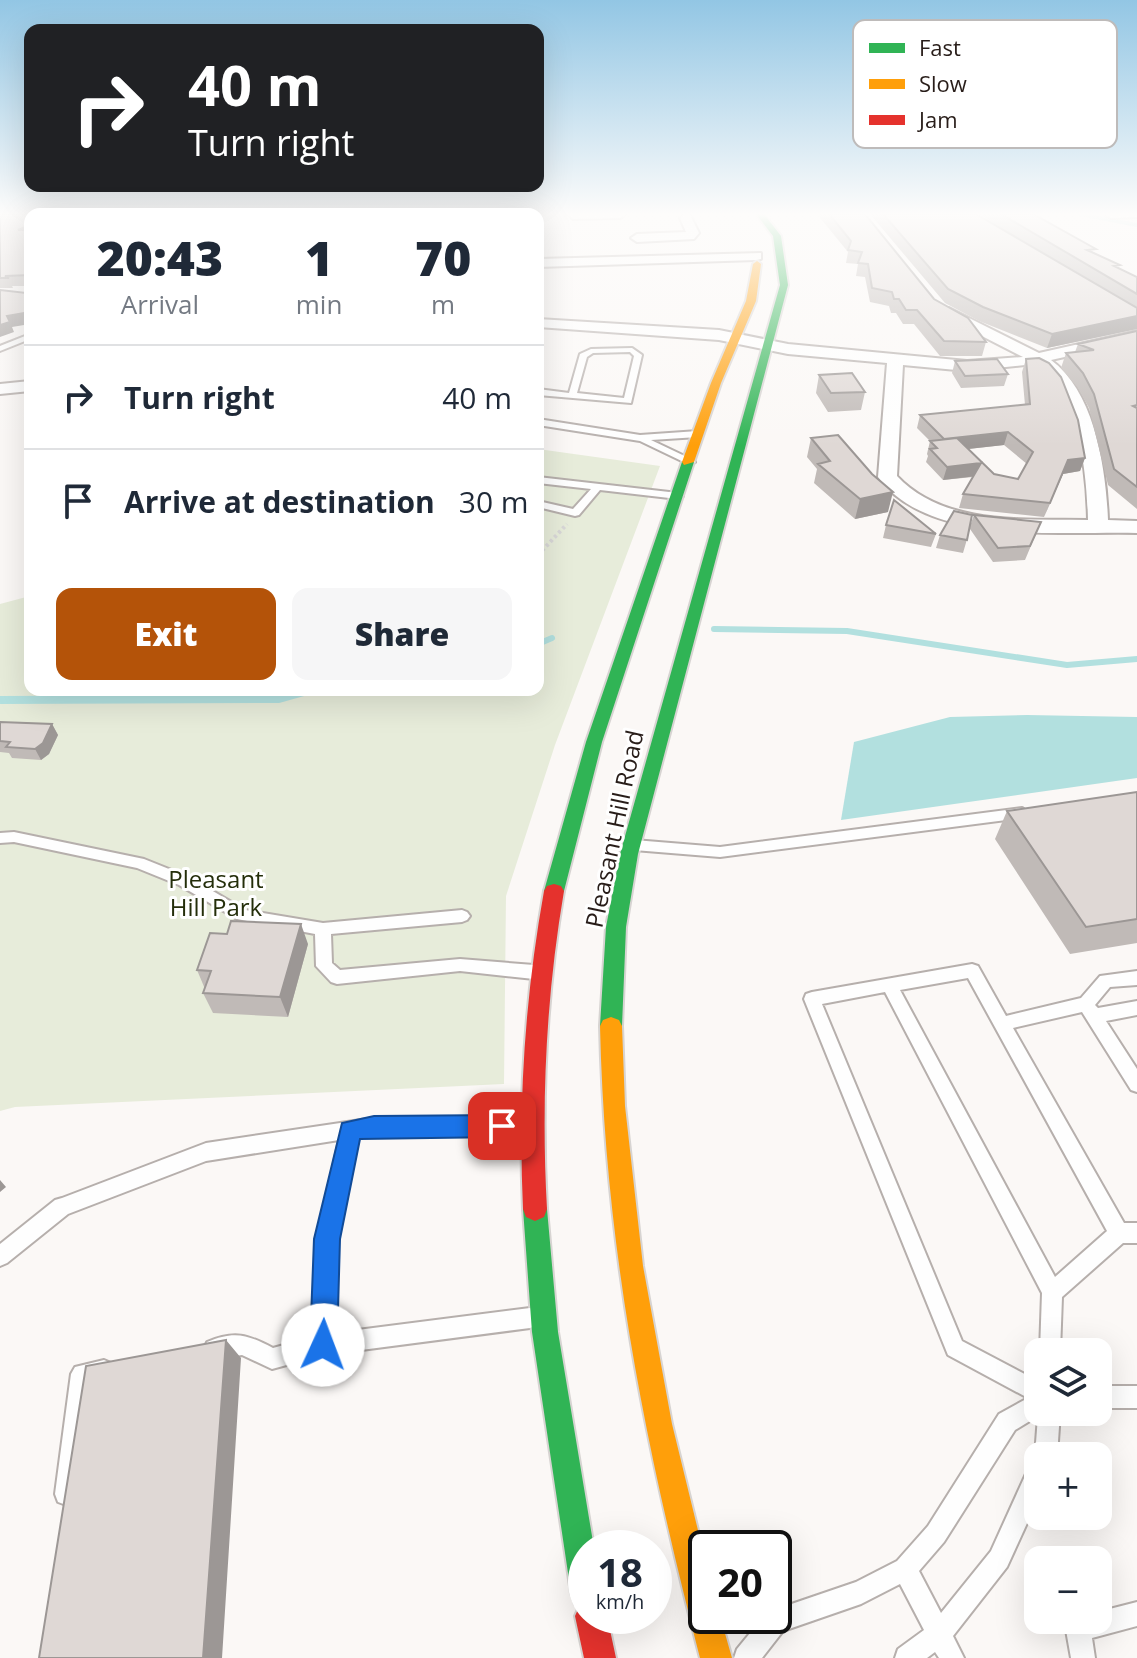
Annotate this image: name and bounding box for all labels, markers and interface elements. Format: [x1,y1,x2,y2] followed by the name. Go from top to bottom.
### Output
[853,20,1117,148] legend
[919,32,961,62] text: Fast
[188,46,322,122] text: 40 m
[56,56,160,160] icon: right
[919,68,967,98] text: Slow
[917,104,958,134] text: Jam
[188,118,354,167] text: Turn right
[97,225,223,290] text: 20:43
[305,225,333,290] text: 1
[415,225,471,290] text: 70
[121,286,199,322] text: Arrival
[296,286,342,322] text: min
[431,286,455,322] text: m
[56,375,100,419] icon: right
[124,377,275,418] text: Turn right
[442,377,512,418] text: 40 m
[56,479,100,523] icon: arrive
[124,481,435,522] text: Arrive at destination
[459,481,529,522] text: 30 m
[56,588,276,680] button: Exit
[292,588,512,680] button: Share
[577,727,651,930] street label: Pleasant Hill Road
[168,862,264,923] park label: Pleasant Hill Park
[468,1092,536,1160] pin
[480,1104,524,1148] icon: arrive
[281,1303,365,1387] position arrow
[1024,1338,1112,1634] map controls
[1024,1338,1112,1426] button: layers
[1024,1442,1112,1530] button: +
[688,1530,792,1634] speed limit sign: 20
[597,1544,643,1599] text: 18
[1024,1546,1112,1634] button: −
[596,1588,644,1615] text: km/h

